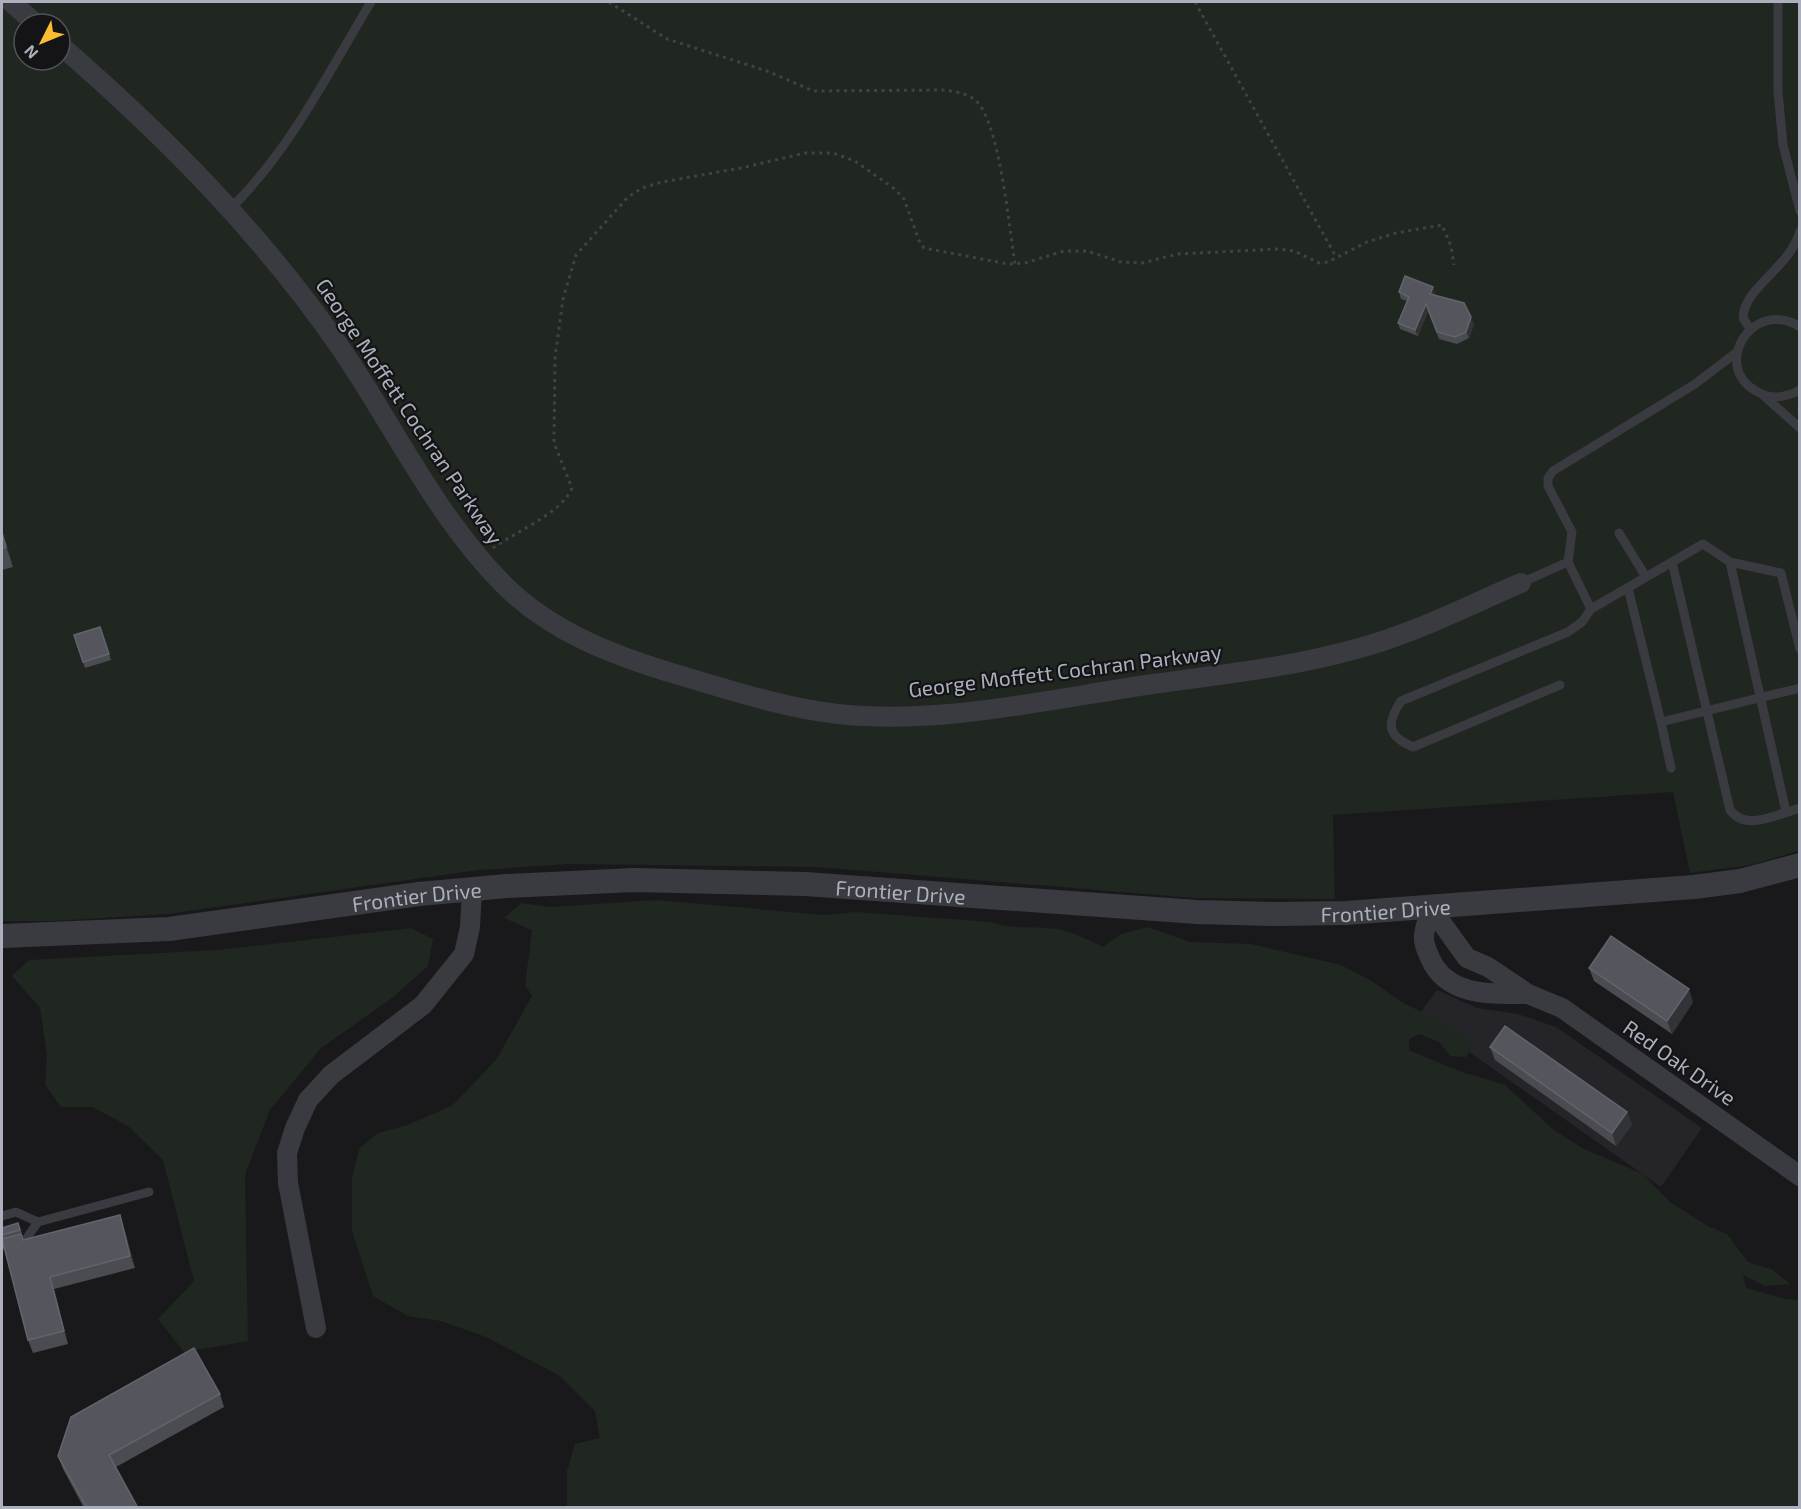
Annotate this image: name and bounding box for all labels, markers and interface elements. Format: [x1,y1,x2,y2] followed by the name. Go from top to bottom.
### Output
[12,12,72,72] north arrow
[20,42,42,63] text: N
[311,273,509,549] street label: George Moffett Cochran Parkway
[907,638,1223,702] street label: George Moffett Cochran Parkway
[835,874,967,908] street label: Frontier Drive
[350,876,482,916] street label: Frontier Drive
[1320,893,1452,926] street label: Frontier Drive
[1619,1014,1741,1110] street label: Red Oak Drive

